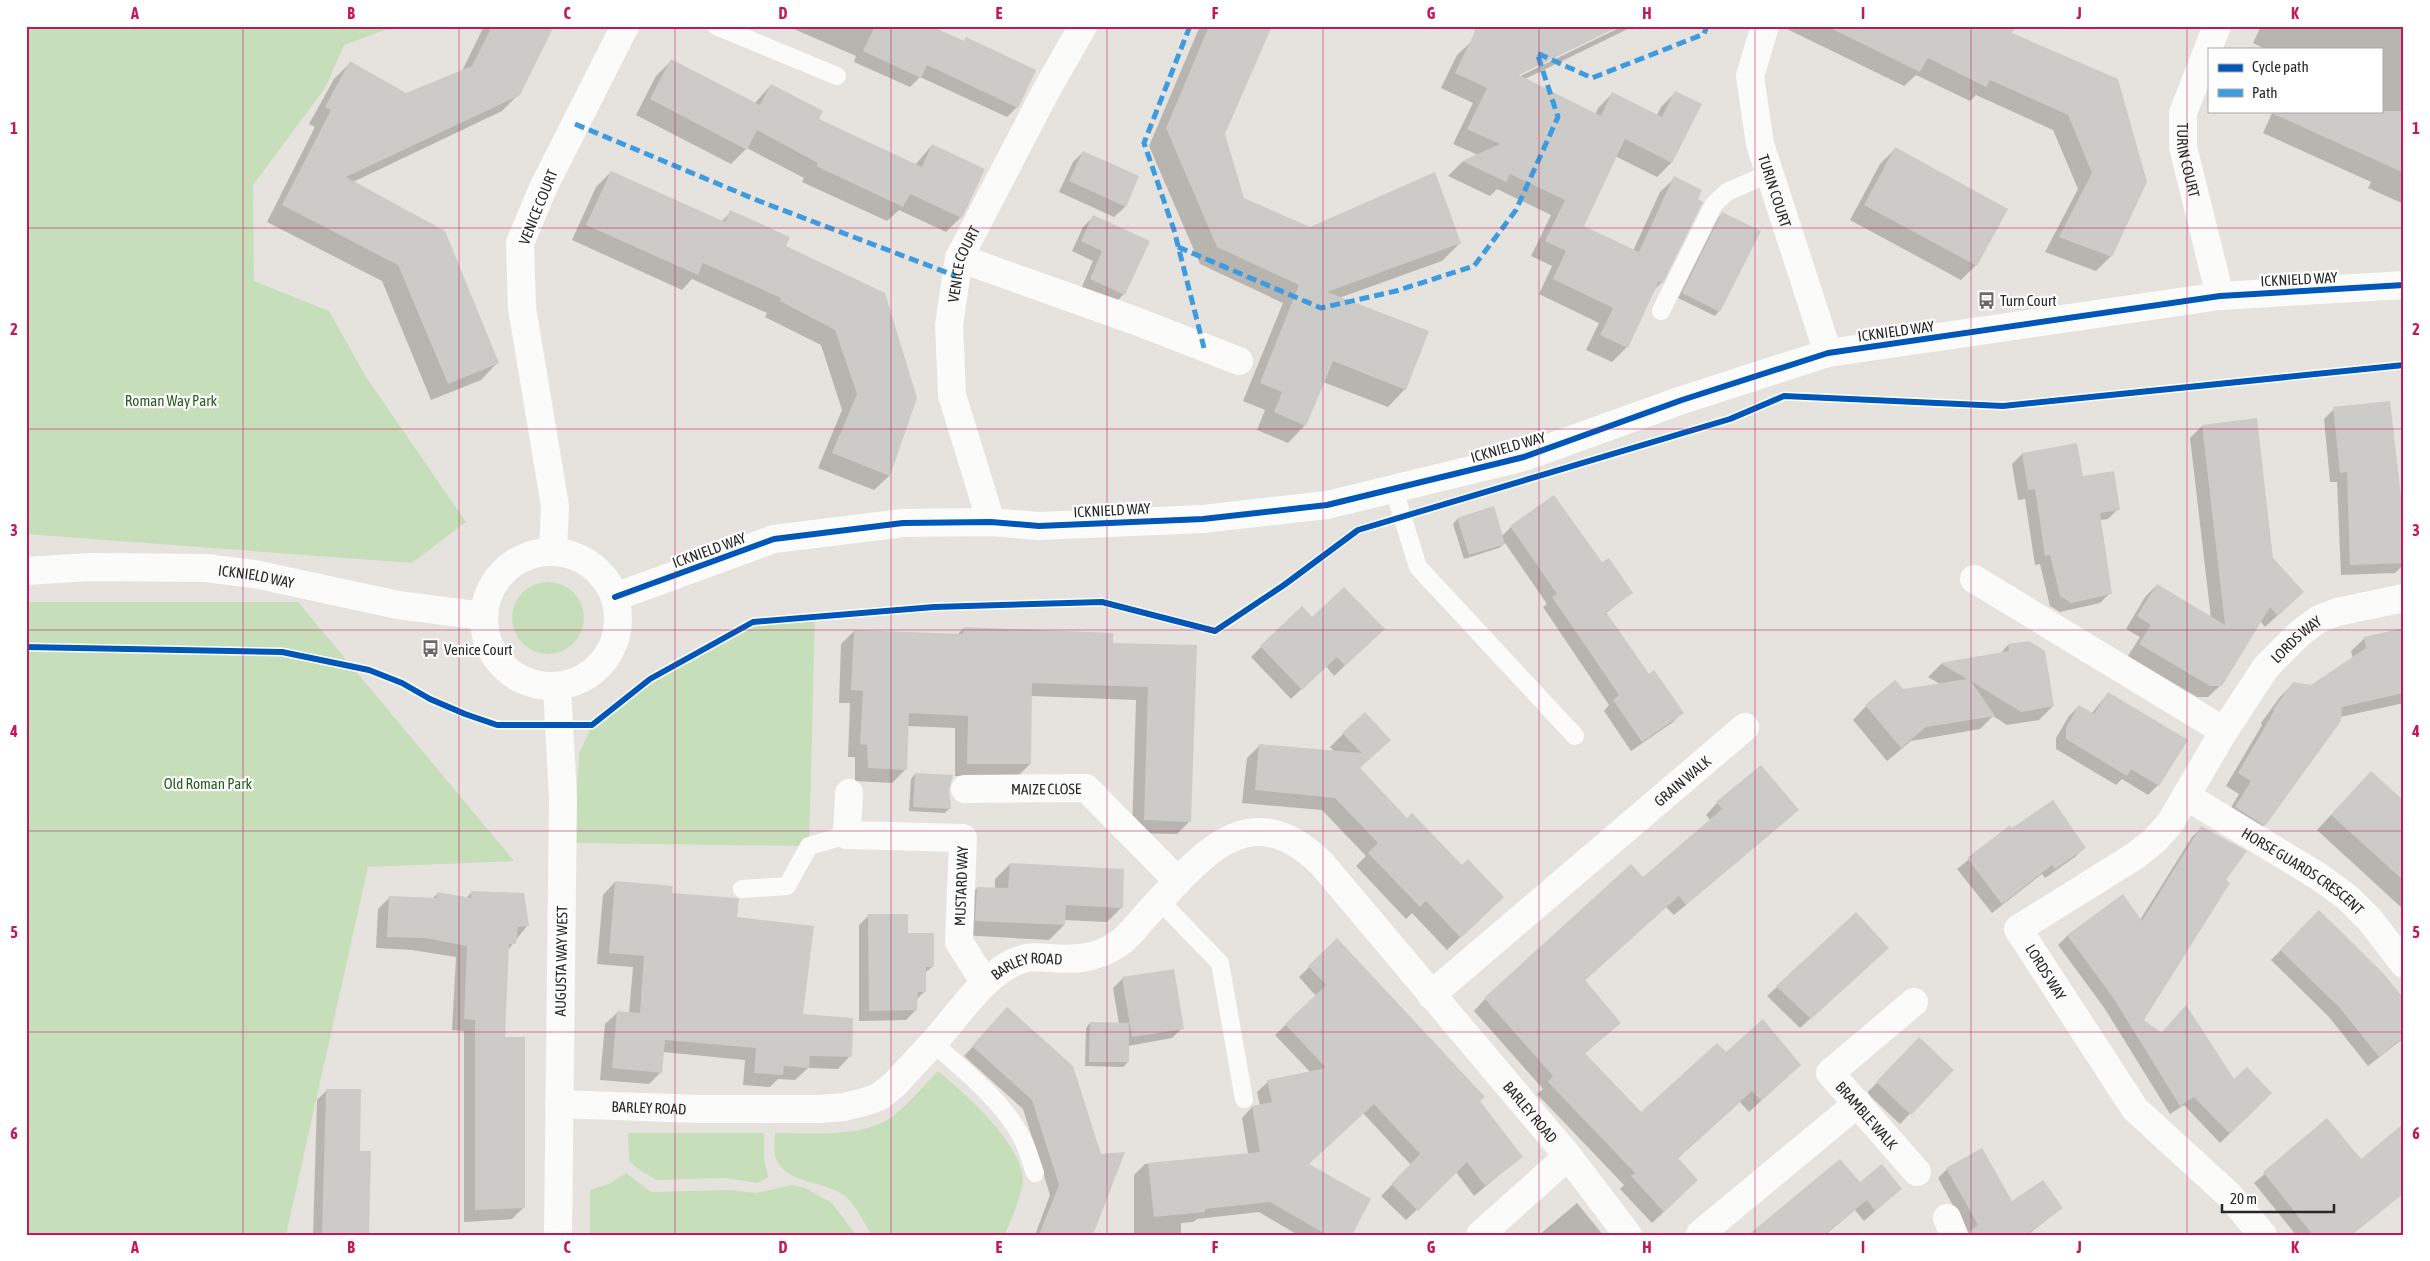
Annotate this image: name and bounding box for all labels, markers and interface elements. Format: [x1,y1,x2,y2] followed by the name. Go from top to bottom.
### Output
[130,4,139,22] text: A
[347,4,355,22] text: B
[563,4,571,22] text: C
[779,4,788,22] text: D
[996,4,1003,22] text: E
[1212,4,1219,22] text: F
[1427,4,1436,22] text: G
[1642,4,1652,22] text: H
[1861,4,1865,22] text: I
[2075,4,2082,22] text: J
[2291,4,2299,22] text: K
[2208,48,2382,112] legend
[2252,58,2309,75] text: Cycle path
[2252,84,2278,101] text: Path
[10,119,18,137] text: 1
[2412,119,2420,137] text: 1
[2174,123,2204,199] street label: TURIN COURT
[1755,152,1795,230] street label: TURIN COURT
[515,166,561,247] street label: VENICE COURT
[944,222,983,303] street label: VENICE COURT
[2260,268,2338,290] street label: ICKNIELD WAY
[1976,290,1996,310] bus stop icon: Turn Court
[2000,292,2056,309] place label: Turn Court
[1857,317,1936,345] street label: ICKNIELD WAY
[10,320,18,338] text: 2
[2412,320,2420,338] text: 2
[125,392,218,409] park label: Roman Way Park
[1469,428,1548,466] street label: ICKNIELD WAY
[1073,499,1151,521] street label: ICKNIELD WAY
[10,521,18,539] text: 3
[2412,521,2420,539] text: 3
[670,529,748,571] street label: ICKNIELD WAY
[217,561,296,591] street label: ICKNIELD WAY
[2267,612,2325,666] street label: LORDS WAY
[420,639,440,659] bus stop icon: Venice Court
[444,641,513,658] place label: Venice Court
[9,722,18,740] text: 4
[2411,722,2420,740] text: 4
[1650,752,1714,810] street label: GRAIN WALK
[164,775,253,792] park label: Old Roman Park
[1011,780,1082,797] street label: MAIZE CLOSE
[2239,824,2368,918] street label: HORSE GUARDS CRESCENT
[951,845,971,926] street label: MUSTARD WAY
[552,905,570,1017] street label: AUGUSTA WAY WEST
[10,923,18,941] text: 5
[2412,923,2420,941] text: 5
[2022,941,2070,1003] street label: LORDS WAY
[987,949,1063,983] street label: BARLEY ROAD
[1500,1078,1561,1146] street label: BARLEY ROAD
[1833,1078,1902,1153] street label: BRAMBLE WALK
[611,1097,687,1117] street label: BARLEY ROAD
[10,1124,18,1142] text: 6
[2412,1124,2420,1142] text: 6
[2222,1181,2335,1213] scale bar
[2230,1190,2257,1207] text: 20 m
[130,1238,139,1256] text: A
[347,1238,355,1256] text: B
[563,1238,571,1256] text: C
[779,1238,788,1256] text: D
[996,1238,1003,1256] text: E
[1212,1238,1219,1256] text: F
[1427,1238,1436,1256] text: G
[1642,1238,1652,1256] text: H
[1861,1238,1865,1256] text: I
[2075,1238,2082,1256] text: J
[2291,1238,2299,1256] text: K

